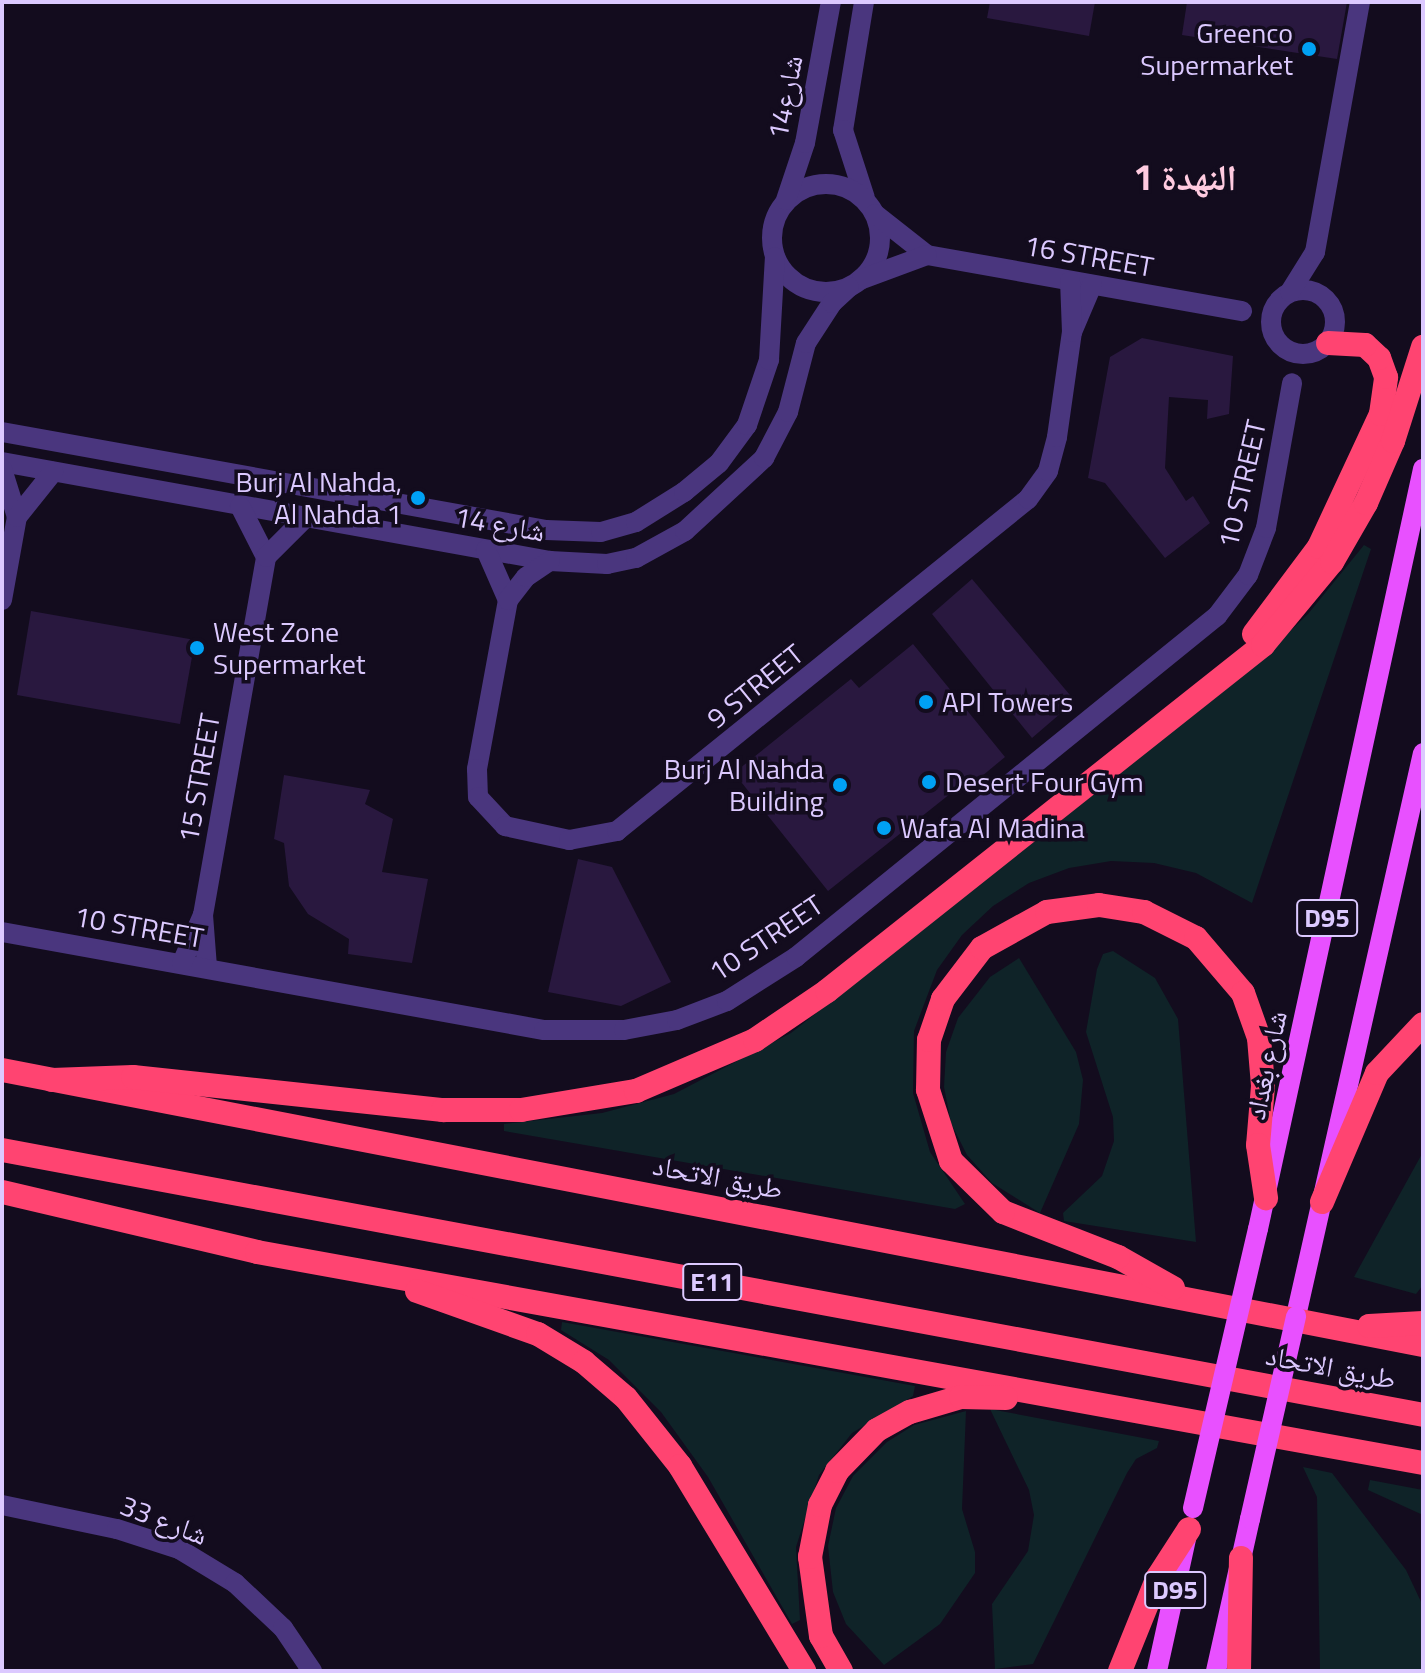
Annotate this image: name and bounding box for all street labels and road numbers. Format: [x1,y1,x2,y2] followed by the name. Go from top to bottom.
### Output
[760,52,810,142] street label: شارع14
[1022,228,1156,284] street label: 16 STREET
[1211,417,1273,551] street label: 10 STREET
[452,500,548,548] street label: شارع 14
[700,637,810,735] street label: 9 STREET
[171,711,227,845] street label: 15 STREET
[703,888,829,988] street label: 10 STREET
[1295,896,1359,940] road number: D95
[72,899,206,955] street label: 10 STREET
[1238,1008,1294,1122] street label: شارع بغداد
[650,1148,786,1206] street label: طريق الاتحاد
[682,1260,742,1304] road number: E11
[1263,1338,1399,1396] street label: طريق الاتحاد
[116,1488,212,1552] street label: شارع 33
[1143,1568,1207,1612] road number: D95

